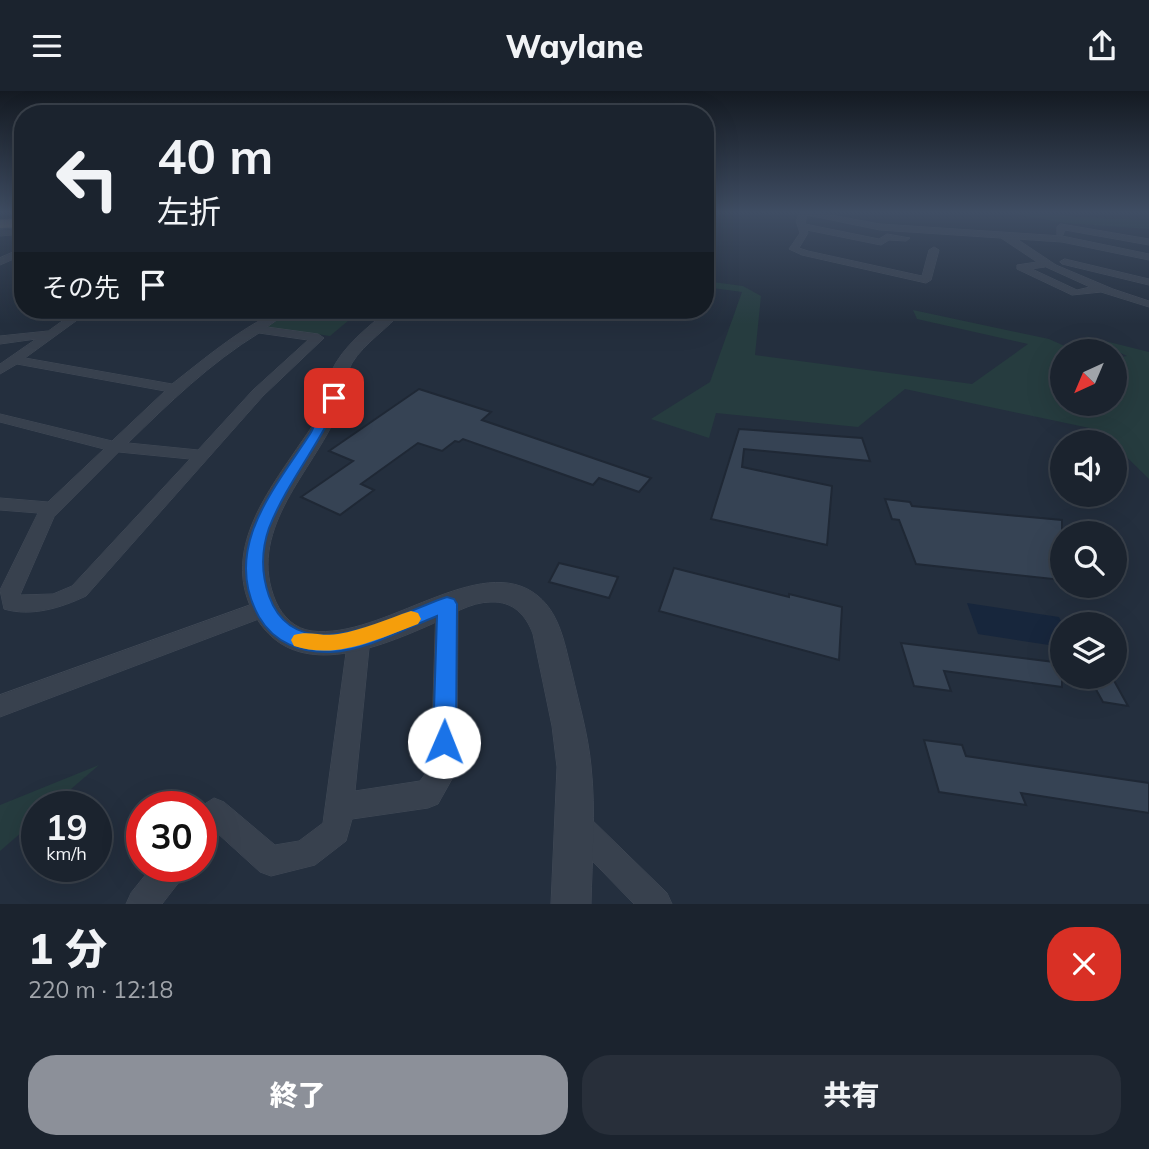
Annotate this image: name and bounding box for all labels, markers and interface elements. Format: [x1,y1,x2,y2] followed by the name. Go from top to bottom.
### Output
[506,26,643,66] text: Waylane
[28,27,66,65] icon: menu
[1083,27,1121,65] icon: share
[157,125,273,186] text: 40 m
[42,133,133,224] icon: left
[157,191,221,231] text: 左折
[134,266,172,304] icon: arrive
[42,271,120,304] text: その先
[1050,339,1127,417] north arrow
[1050,339,1127,689] map controls
[304,368,364,428] pin
[315,379,353,417] icon: arrive
[1050,430,1127,507] button: sound
[1050,521,1127,598] button: search
[1050,612,1127,689] button: layers
[407,705,481,779] position arrow
[126,791,217,882] speed limit sign: 30
[45,805,88,849] text: 19
[46,842,87,865] text: km/h
[28,922,107,975] text: 1 分
[1047,927,1121,1001] button: close
[28,975,173,1004] text: 220 m · 12:18
[28,1055,568,1135] button: 終了
[582,1055,1121,1135] button: 共有

